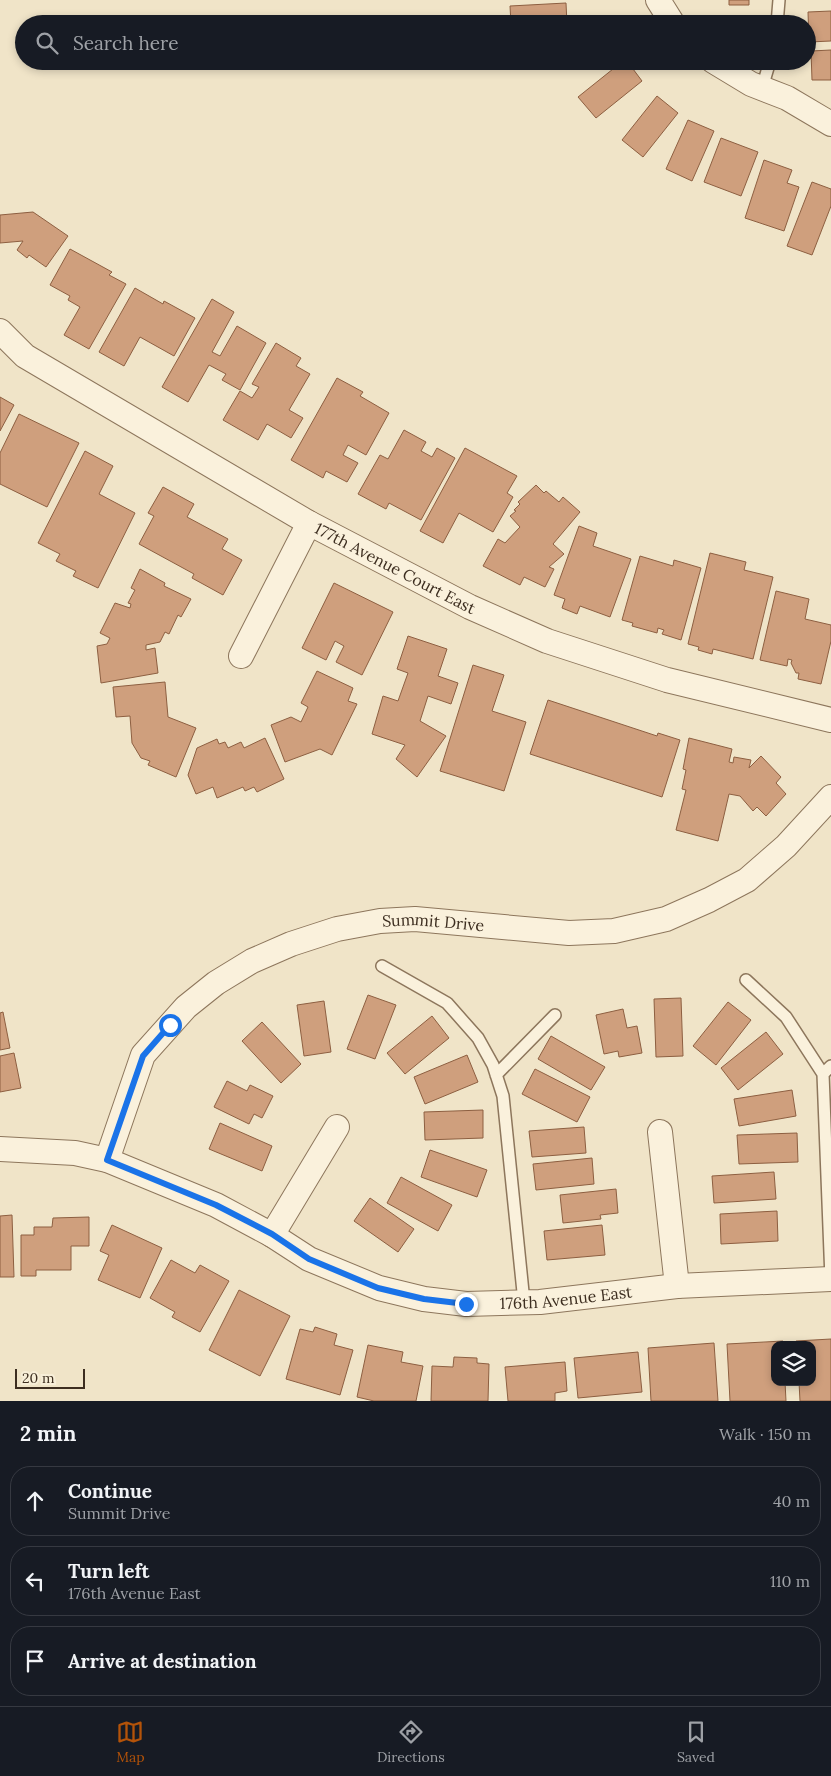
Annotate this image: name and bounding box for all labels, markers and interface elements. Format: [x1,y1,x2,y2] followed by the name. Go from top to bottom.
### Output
[15,15,816,70] search box
[33,29,61,57] icon: search
[73,31,179,55] text: Search here
[311,518,479,618] street label: 177th Avenue Court East
[381,909,485,935] street label: Summit Drive
[159,1014,182,1037] route start
[499,1281,634,1313] street label: 176th Avenue East
[455,1293,478,1316] route end
[771,1341,816,1386] map controls
[771,1341,816,1386] button: layers
[15,1366,85,1389] scale bar
[22,1369,54,1387] text: 20 m
[20,1420,76,1447] text: 2 min
[719,1424,811,1444] text: Walk · 150 m
[68,1479,152,1503] text: Continue
[21,1487,49,1515] icon: ahead
[773,1491,810,1511] text: 40 m
[68,1503,170,1523] text: Summit Drive
[68,1559,149,1583] text: Turn left
[21,1567,49,1595] icon: left
[770,1571,810,1591] text: 110 m
[68,1583,201,1603] text: 176th Avenue East
[21,1647,49,1675] icon: arrive
[68,1649,257,1673] text: Arrive at destination
[116,1718,145,1766] tab: Map
[377,1718,445,1766] tab: Directions
[677,1718,715,1766] tab: Saved

